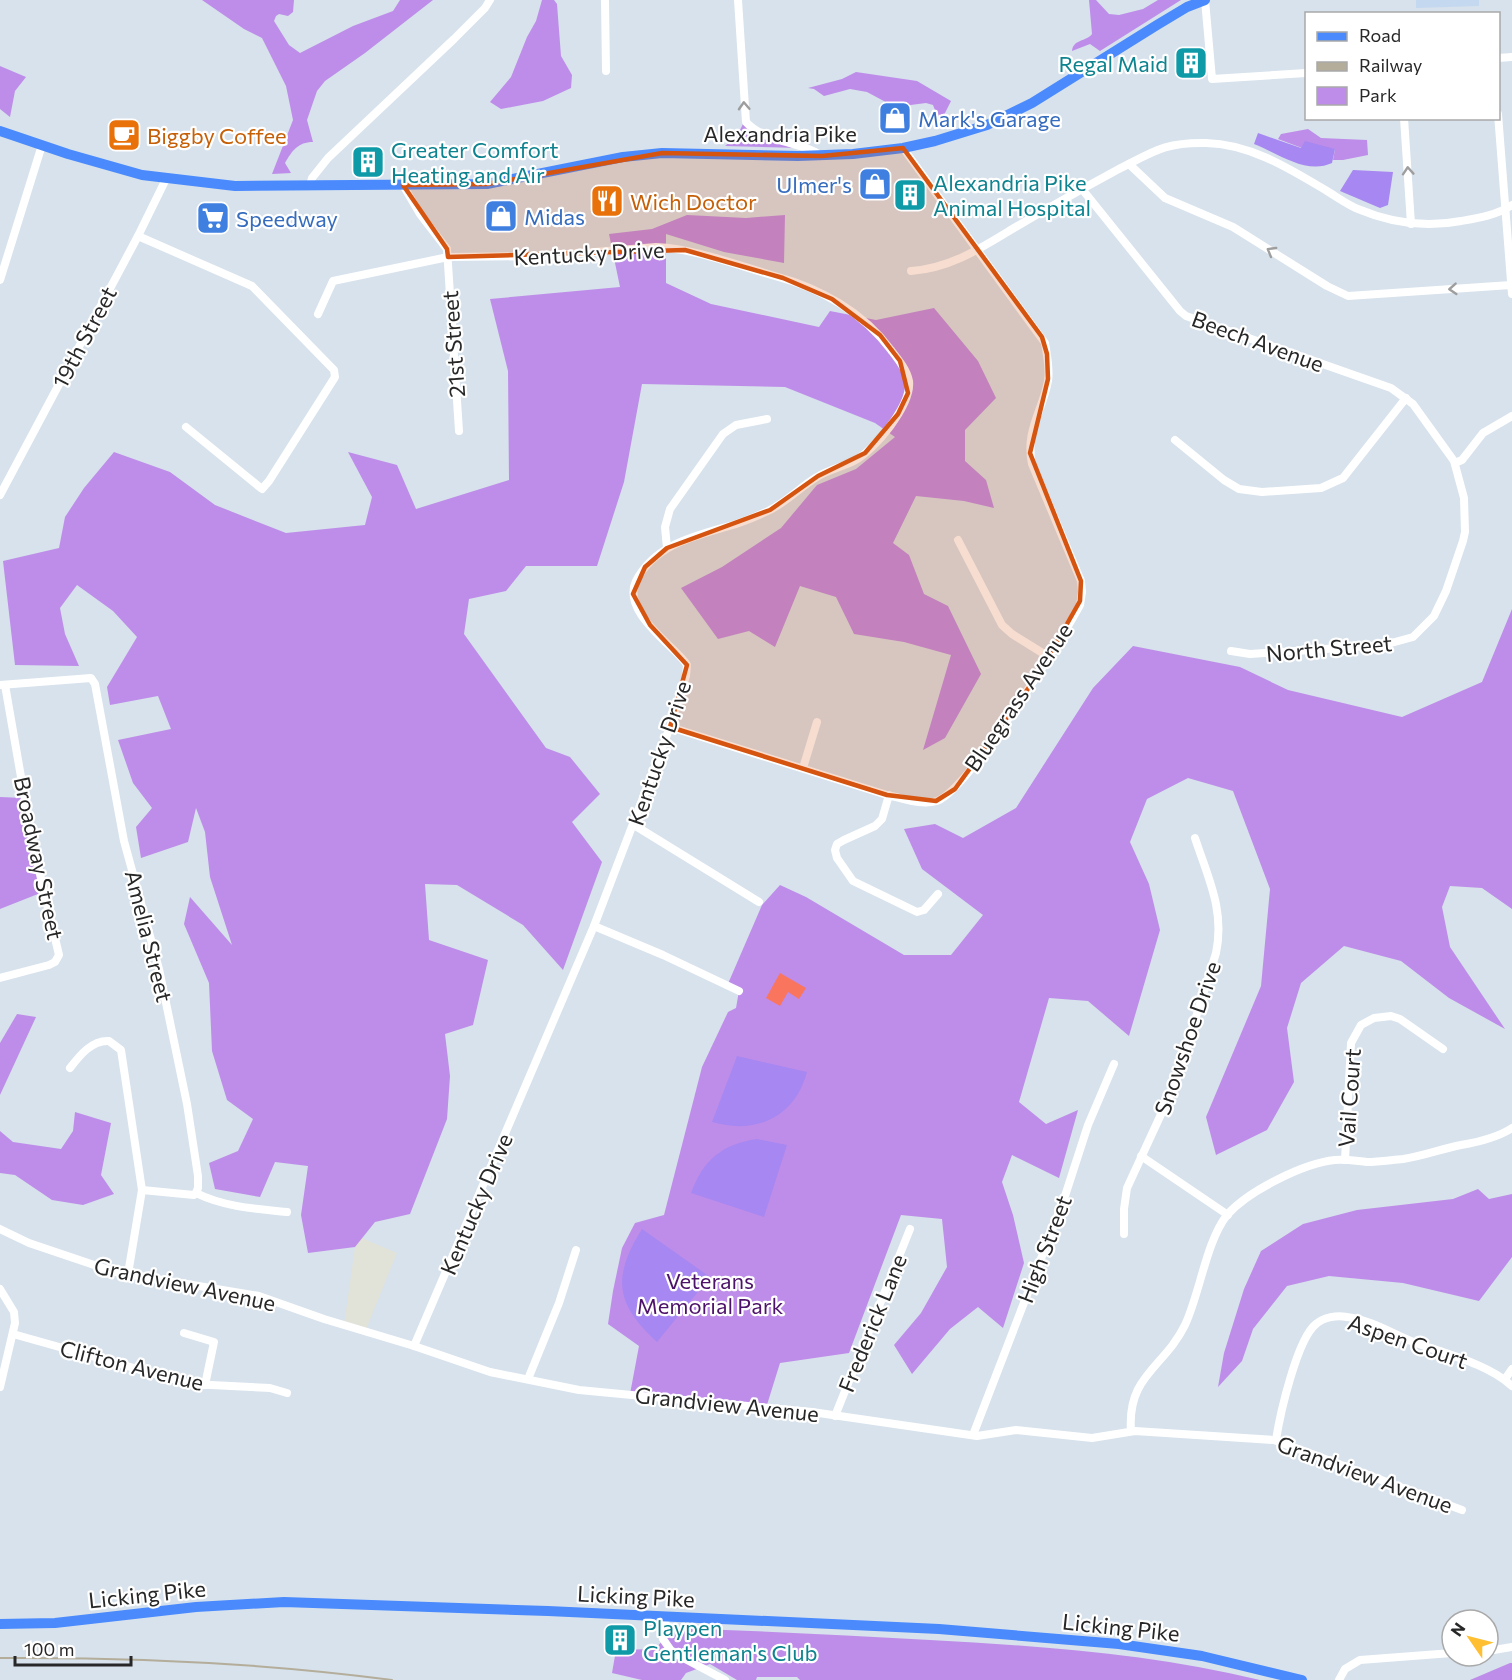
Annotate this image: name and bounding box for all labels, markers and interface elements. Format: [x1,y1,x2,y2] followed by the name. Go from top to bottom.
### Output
[1305,12,1500,120] legend
[1359,24,1401,46] text: Road
[1173,45,1209,81] building icon: Regal Maid
[1059,50,1168,77] place label: Regal Maid
[1359,54,1422,76] text: Railway
[1359,84,1397,106] text: Park
[877,100,913,136] shop icon: Mark's Garage
[738,102,751,111] one-way arrow
[918,105,1061,132] place label: Mark's Garage
[106,117,142,153] cafe icon: Biggby Coffee
[703,120,857,147] street label: Alexandria Pike
[147,122,287,149] place label: Biggby Coffee
[391,136,559,188] place label: Greater Comfort Heating and Air
[350,144,386,180] building icon: Greater Comfort Heating and Air
[857,166,893,202] shop icon: Ulmer's
[1402,167,1415,176] one-way arrow
[933,169,1091,221] place label: Alexandria Pike Animal Hospital
[776,171,852,198] place label: Ulmer's
[892,177,928,213] building icon: Alexandria Pike Animal Hospital
[589,183,625,219] restaurant icon: Wich Doctor
[630,188,757,215] place label: Wich Doctor
[483,198,519,234] shop icon: Midas
[195,200,231,236] supermarket icon: Speedway
[524,203,585,230] place label: Midas
[236,205,338,232] place label: Speedway
[513,236,665,270] street label: Kentucky Drive
[1267,246,1277,258] one-way arrow
[46,282,122,392] street label: 19th Street
[1448,283,1457,296] one-way arrow
[436,290,470,398] street label: 21st Street
[1188,305,1328,377] street label: Beech Avenue
[958,618,1078,776] street label: Bluegrass Avenue
[1265,629,1393,667] street label: North Street
[622,677,696,829] street label: Kentucky Drive
[8,774,70,942] street label: Broadway Street
[120,867,178,1005] street label: Amelia Street
[1148,958,1226,1118] street label: Snowshoe Drive
[1332,1048,1366,1148] street label: Vail Court
[434,1129,518,1279] street label: Kentucky Drive
[1011,1191,1077,1307] street label: High Street
[832,1250,912,1396] street label: Frederick Lane
[92,1252,278,1316] street label: Grandview Avenue
[637,1267,783,1319] park label: Veterans Memorial Park
[1345,1308,1471,1374] street label: Aspen Court
[57,1334,207,1396] street label: Clifton Avenue
[634,1381,820,1427] street label: Grandview Avenue
[1273,1430,1457,1518] street label: Grandview Avenue
[87,1574,207,1614] street label: Licking Pike
[576,1579,696,1613] street label: Licking Pike
[1061,1607,1181,1647] street label: Licking Pike
[1440,1608,1500,1668] north arrow
[643,1614,817,1666] place label: Playpen Gentleman's Club
[1446,1619,1469,1639] text: N
[602,1622,638,1658] building icon: Playpen Gentleman's Club
[15,1629,130,1667] scale bar
[24,1638,74,1660] text: 100 m

